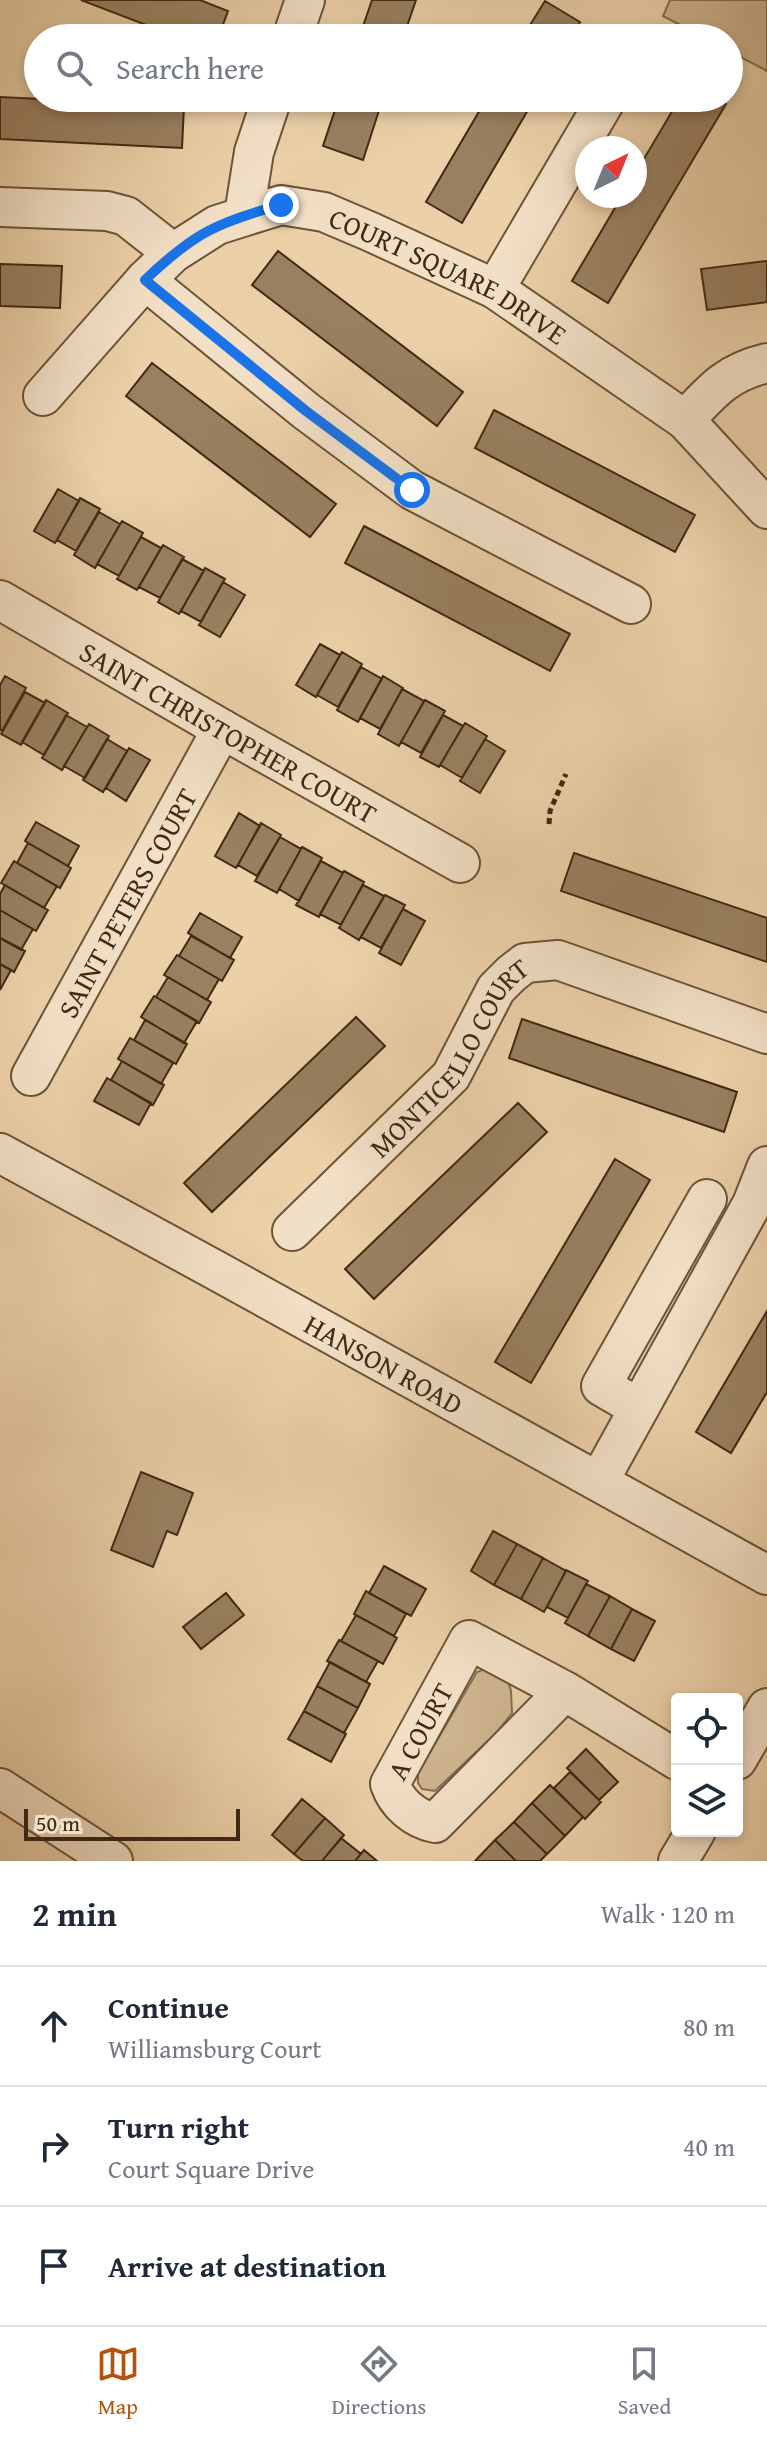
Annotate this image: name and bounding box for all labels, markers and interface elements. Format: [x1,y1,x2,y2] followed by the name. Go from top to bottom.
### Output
[24,24,743,112] search box
[52,46,96,90] icon: search
[116,46,264,90] text: Search here
[575,136,647,208] north arrow
[263,187,299,223] route end
[323,196,576,354] street label: COURT SQUARE DRIVE
[394,472,430,508] route start
[72,630,385,833] street label: SAINT CHRISTOPHER COURT
[47,780,206,1025] street label: SAINT PETERS COURT
[359,947,537,1166] street label: MONTICELLO COURT
[297,1303,471,1424] street label: HANSON ROAD
[376,1675,463,1787] street label: A COURT
[671,1693,743,1837] map controls
[671,1693,743,1765] button: locate
[671,1765,743,1837] button: layers
[24,1805,240,1841] scale bar
[36,1807,80,1839] text: 50 m
[32,1889,117,1938] text: 2 min
[601,1894,735,1933] text: Walk · 120 m
[108,1985,229,2029] text: Continue
[32,2004,76,2048] icon: ahead
[683,2007,735,2046] text: 80 m
[108,2029,321,2068] text: Williamsburg Court
[108,2105,249,2149] text: Turn right
[32,2124,76,2168] icon: right
[683,2127,735,2166] text: 40 m
[108,2149,314,2188] text: Court Square Drive
[32,2244,76,2288] icon: arrive
[108,2244,386,2288] text: Arrive at destination
[96,2342,140,2422] tab: Map
[332,2342,426,2422] tab: Directions
[618,2342,671,2422] tab: Saved

